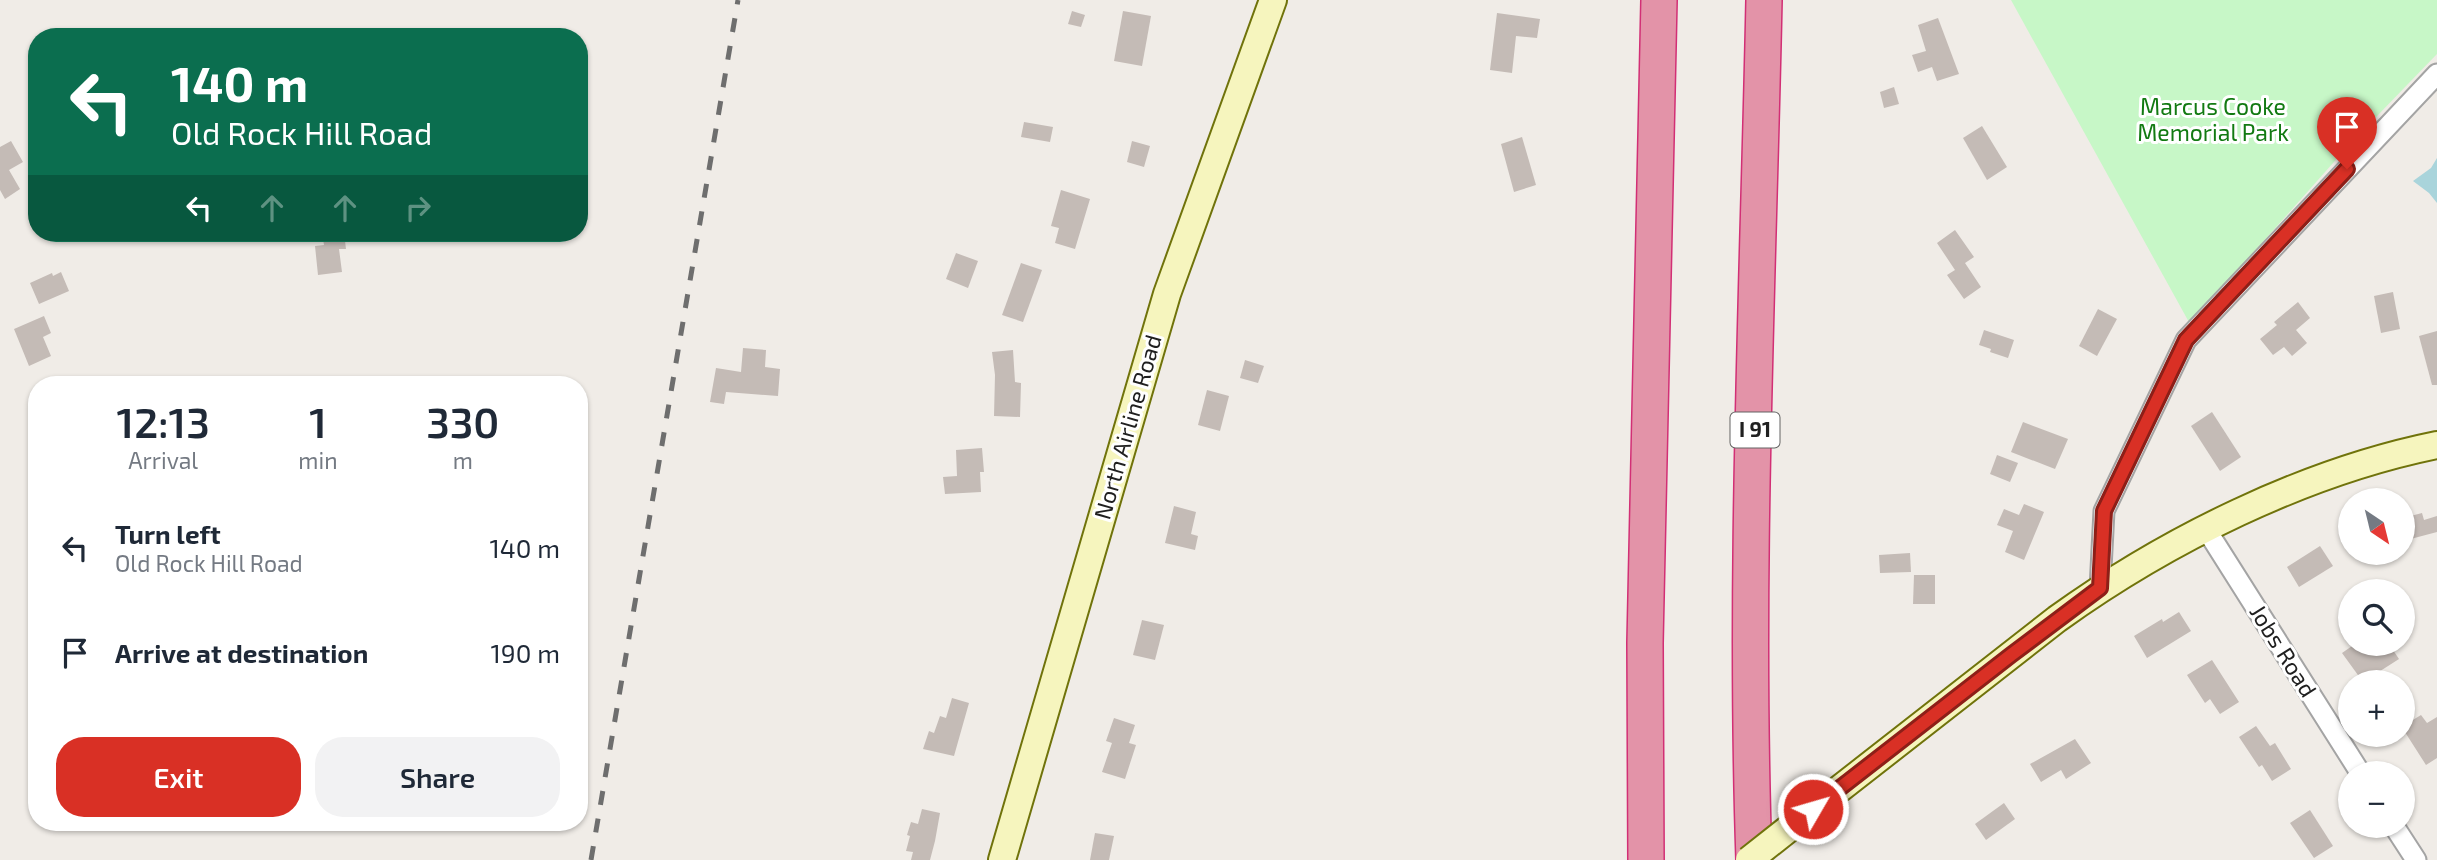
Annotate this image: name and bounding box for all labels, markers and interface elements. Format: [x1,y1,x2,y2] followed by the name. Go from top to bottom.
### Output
[171,53,308,112] text: 140 m
[56,56,147,147] icon: left
[2137,92,2289,146] park label: Marcus Cooke Memorial Park
[2317,97,2377,169] pin
[2328,108,2366,146] icon: arrive
[171,113,432,151] text: Old Rock Hill Road
[180,189,218,227] icon: left
[253,189,291,227] icon: ahead
[326,189,364,227] icon: ahead
[399,189,437,227] icon: right
[1087,331,1167,522] street label: North Airline Road
[117,396,210,446] text: 12:13
[309,396,327,446] text: 1
[426,396,499,446] text: 330
[1730,412,1780,448] road number: I 91
[128,446,198,474] text: Arrival
[298,446,338,474] text: min
[453,446,473,474] text: m
[2338,488,2415,565] north arrow
[2338,488,2415,838] map controls
[115,518,221,549] text: Turn left
[56,529,94,567] icon: left
[489,532,560,563] text: 140 m
[115,549,303,577] text: Old Rock Hill Road
[2338,579,2415,656] button: search
[2244,599,2323,702] street label: Jobs Road
[56,634,94,672] icon: arrive
[115,637,368,668] text: Arrive at destination
[491,637,560,668] text: 190 m
[2338,670,2415,747] button: +
[56,737,301,817] button: Exit
[315,737,560,817] button: Share
[2338,761,2415,838] button: −
[1776,772,1850,846] position arrow

